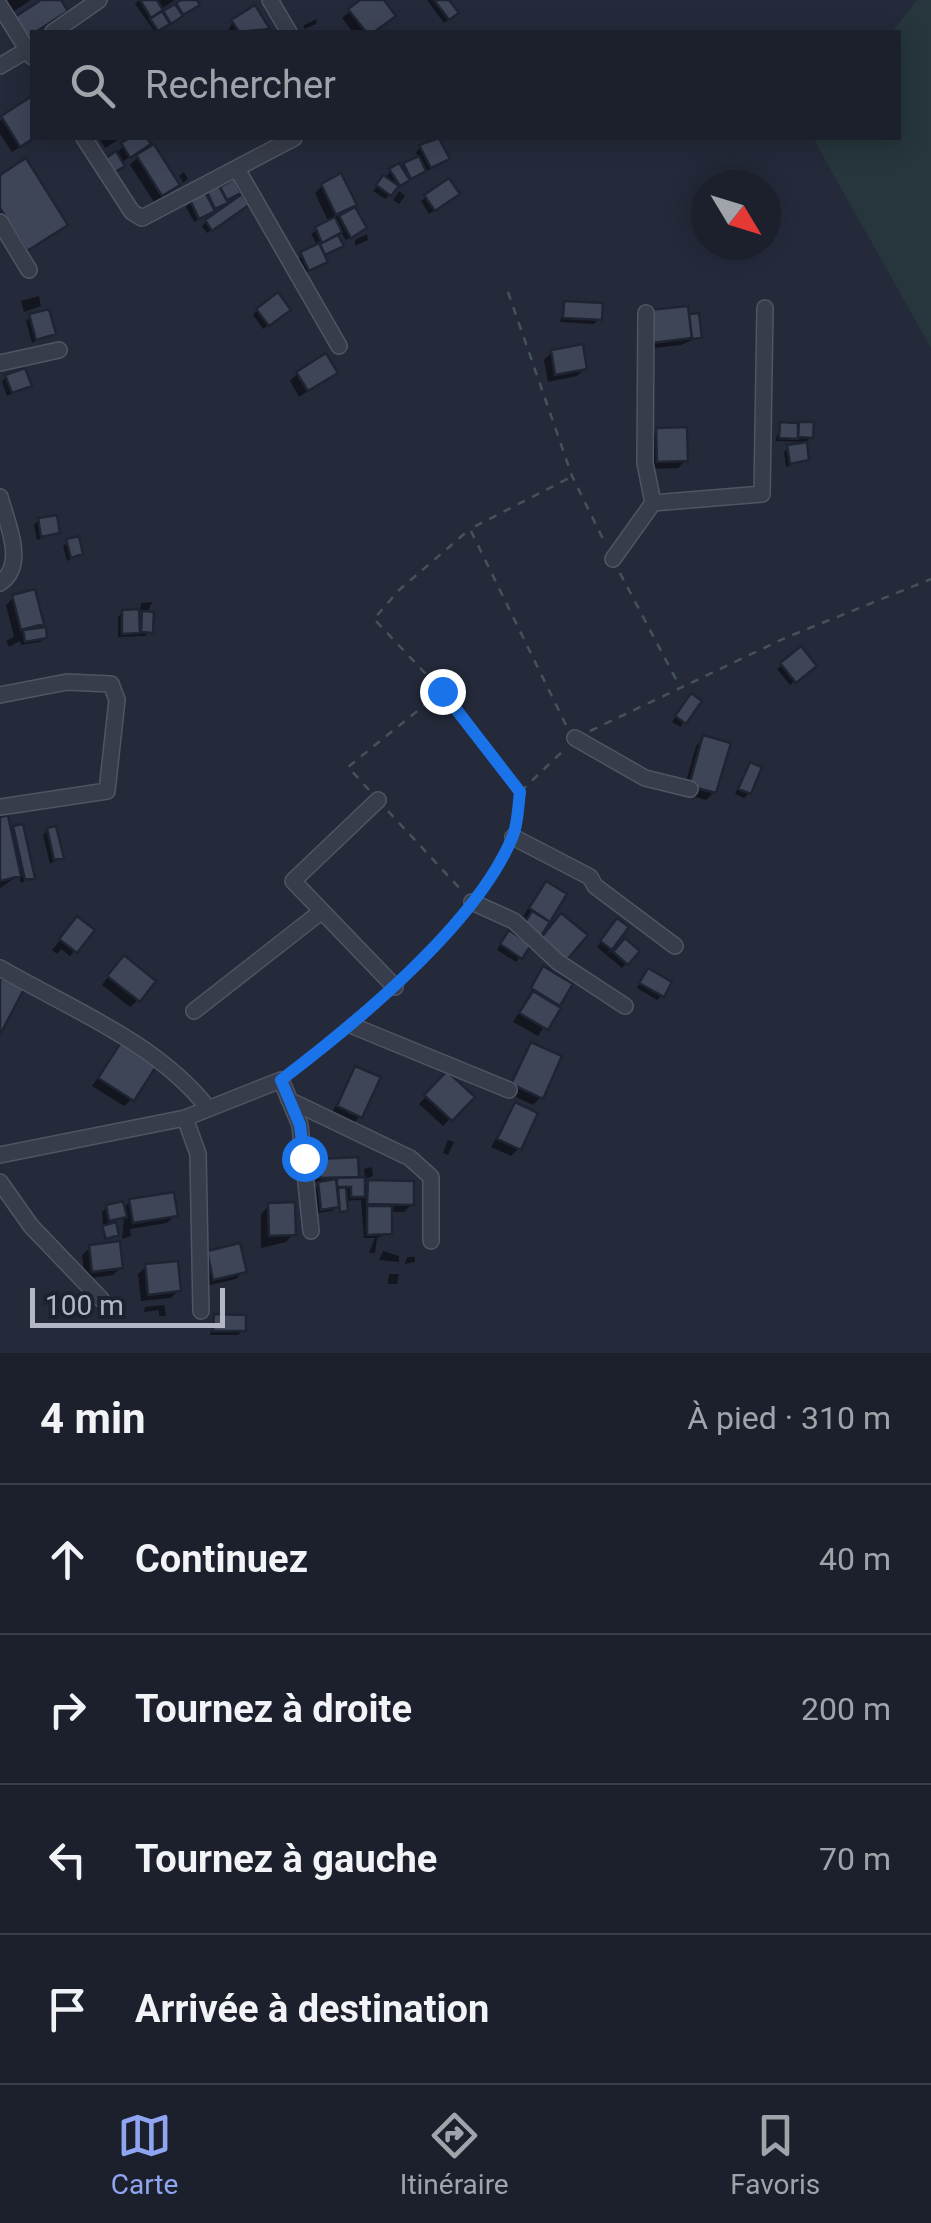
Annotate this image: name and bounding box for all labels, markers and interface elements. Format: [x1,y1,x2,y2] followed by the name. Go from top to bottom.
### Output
[30,30,901,140] search box
[65,58,120,113] icon: search
[145,63,336,107] text: Rechercher
[691,170,781,260] north arrow
[420,669,466,715] route end
[282,1136,328,1182] route start
[30,1283,225,1328] scale bar
[45,1289,124,1322] text: 100 m
[40,1394,146,1443] text: 4 min
[687,1399,891,1437] text: À pied · 310 m
[40,1532,95,1587] icon: ahead
[135,1537,308,1581] text: Continuez
[819,1540,891,1578] text: 40 m
[40,1682,95,1737] icon: right
[135,1687,412,1731] text: Tournez à droite
[801,1690,891,1728] text: 200 m
[40,1832,95,1887] icon: left
[135,1837,437,1881] text: Tournez à gauche
[819,1840,891,1878] text: 70 m
[40,1982,95,2037] icon: arrive
[135,1987,489,2031] text: Arrivée à destination
[111,2108,178,2201] tab: Carte
[400,2108,509,2201] tab: Itinéraire
[730,2108,820,2201] tab: Favoris

